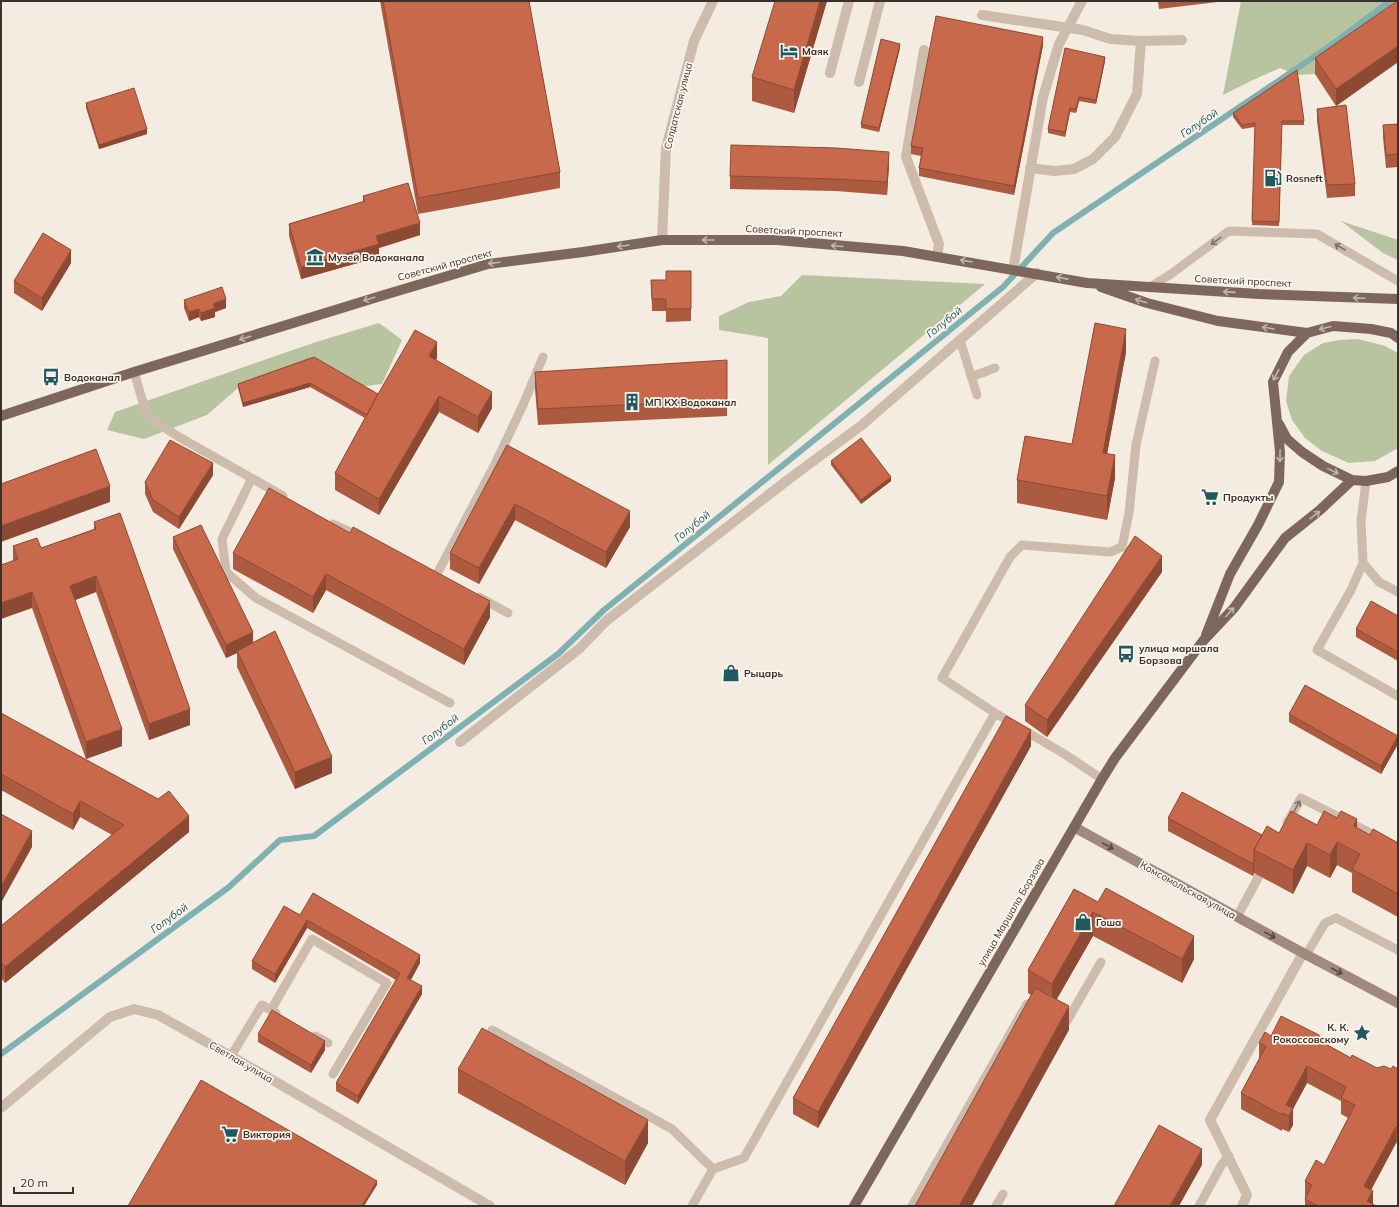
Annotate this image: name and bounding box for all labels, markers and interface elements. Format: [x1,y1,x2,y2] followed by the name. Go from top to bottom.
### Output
[779,41,799,61] hotel icon: Маяк
[802,45,829,58] place label: Маяк
[661,61,695,151] street label: Солдатская улица
[1177,105,1221,141] water label: Голубой
[1263,168,1283,188] fuel station icon: Rosneft
[1286,172,1323,185] place label: Rosneft
[745,222,843,240] street label: Советский проспект
[702,236,715,244] one-way arrow
[1211,237,1222,245] one-way arrow
[617,242,630,250] one-way arrow
[831,242,844,249] one-way arrow
[1334,243,1346,251] one-way arrow
[396,246,494,284] street label: Советский проспект
[305,247,325,267] museum icon: Музей Водоканала
[328,251,424,264] place label: Музей Водоканала
[960,257,973,265] one-way arrow
[488,259,501,267] one-way arrow
[1194,272,1292,290] street label: Советский проспект
[1056,274,1069,282] one-way arrow
[1223,289,1236,296] one-way arrow
[1353,294,1366,302] one-way arrow
[363,296,376,303] one-way arrow
[1135,297,1148,304] one-way arrow
[923,303,965,341] water label: Голубой
[1262,324,1275,332] one-way arrow
[1319,325,1332,333] one-way arrow
[239,334,251,342] one-way arrow
[41,367,61,387] bus stop icon: Водоканал
[1272,369,1279,381] one-way arrow
[64,371,120,384] place label: Водоканал
[622,392,642,412] building icon: МП КХ Водоканал
[645,396,736,409] place label: МП КХ Водоканал
[1276,449,1284,462] one-way arrow
[1327,468,1339,475] one-way arrow
[1200,487,1220,507] supermarket icon: Продукты
[1223,491,1274,504] place label: Продукты
[671,507,713,545] water label: Голубой
[1309,511,1320,519] one-way arrow
[1225,607,1235,617] one-way arrow
[1139,642,1219,667] place label: улица маршала Борзова
[1116,644,1136,664] bus stop icon: улица маршала Борзова
[721,663,741,683] shop icon: Рыцарь
[744,667,783,680] place label: Рыцарь
[419,710,462,747] water label: Голубой
[1293,800,1301,812] one-way arrow
[1102,843,1114,851] one-way arrow
[975,856,1047,968] street label: улица Маршала Борзова
[1138,858,1238,922] street label: Комсомольская улица
[148,899,191,936] water label: Голубой
[1073,912,1093,932] shop icon: Гоша
[1096,916,1121,929] place label: Гоша
[1264,932,1276,939] one-way arrow
[1331,968,1343,975] one-way arrow
[1273,1021,1349,1046] place label: К. К. Рокоссовскому
[1352,1023,1372,1043] place icon: К. К. Рокоссовскому
[207,1038,275,1086] street label: Светлая улица
[220,1124,240,1144] supermarket icon: Виктория
[243,1128,291,1141] place label: Виктория
[14,1169,73,1195] scale bar
[20,1175,48,1190] text: 20 m

